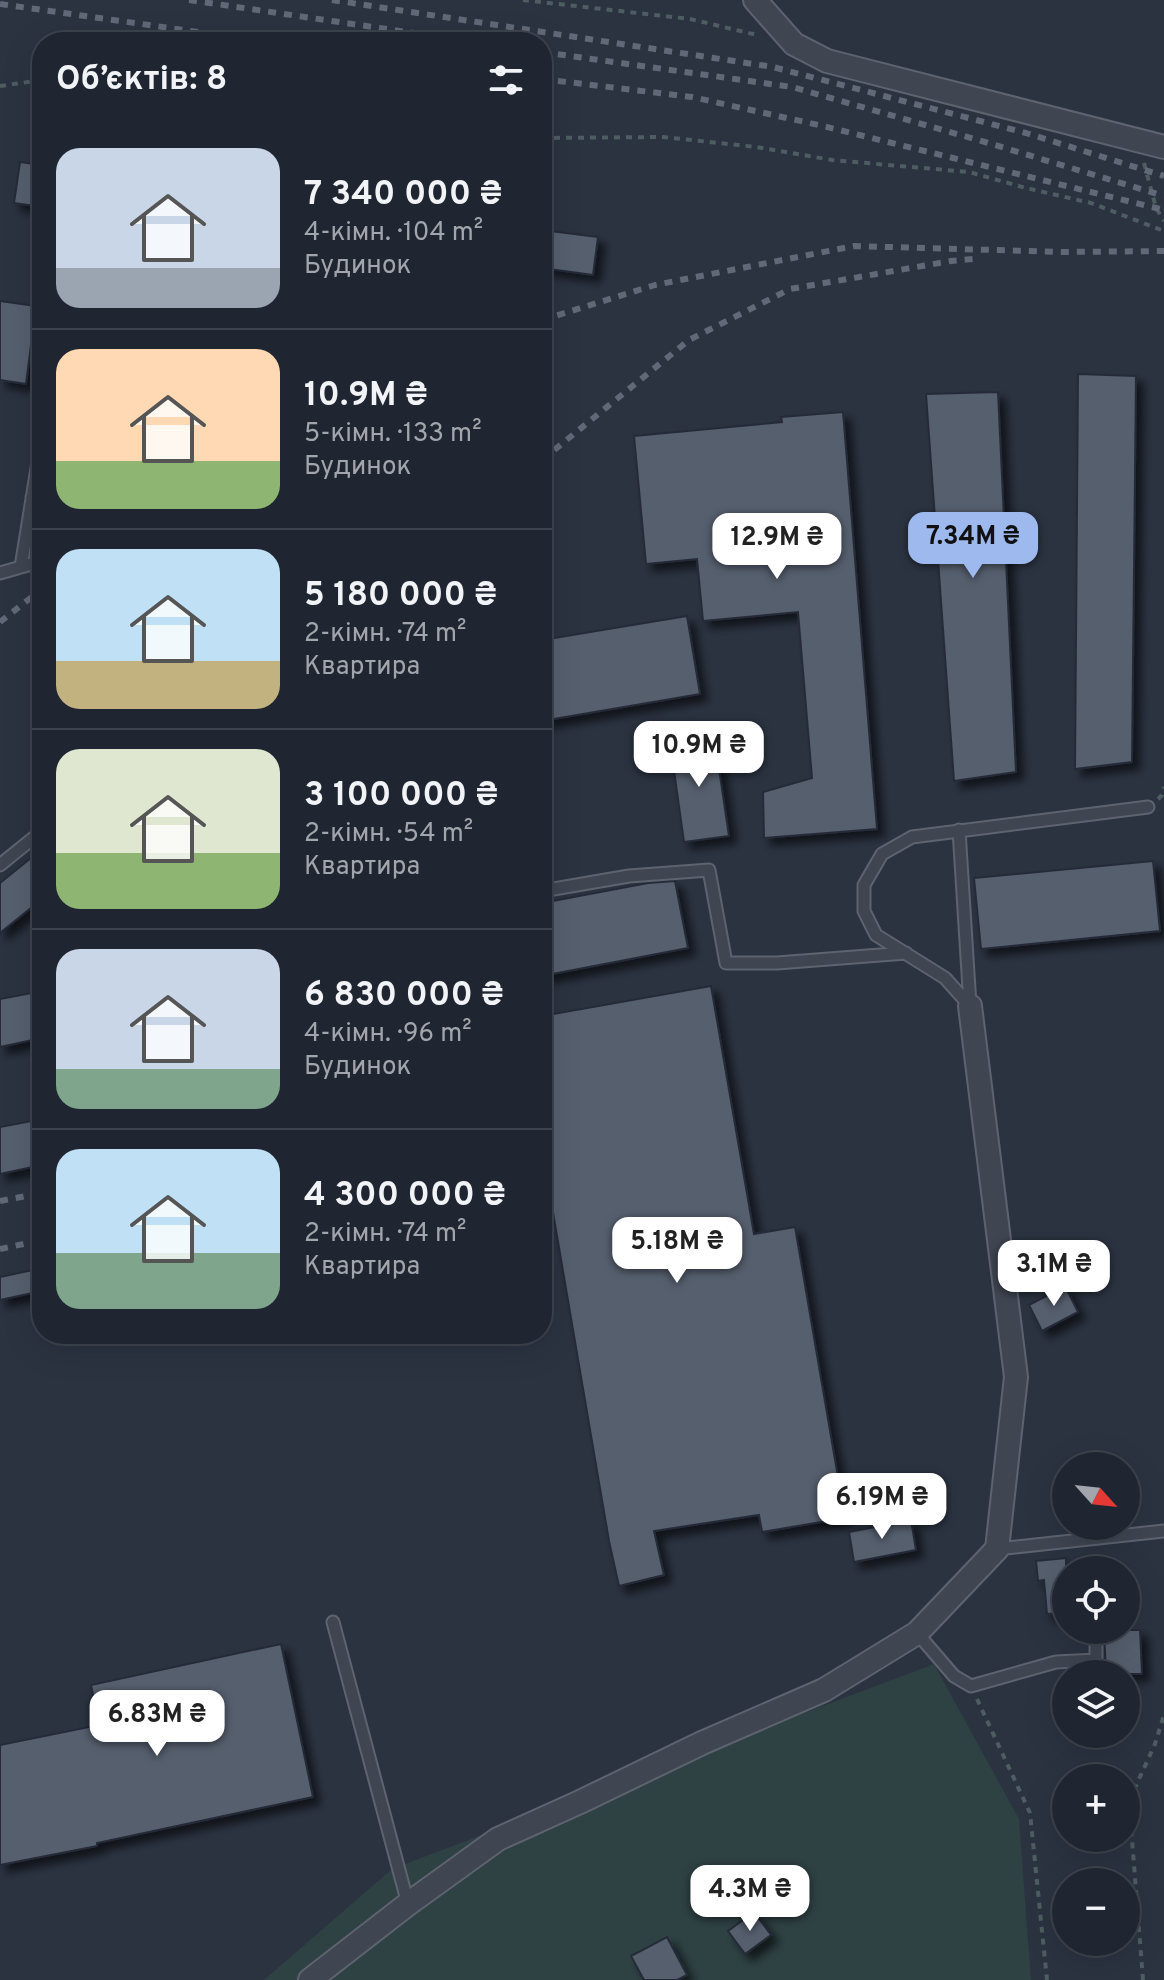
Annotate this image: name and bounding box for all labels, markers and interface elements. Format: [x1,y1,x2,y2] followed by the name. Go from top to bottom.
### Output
[484,58,528,102] icon: filters
[56,59,227,102] text: Об’єктів: 8
[304,174,502,217] text: 7 340 000 ₴
[120,180,216,276] icon: home
[304,217,483,250] text: 4-кімн. · 104 m²
[304,250,411,283] text: Будинок
[304,375,427,418] text: 10.9M ₴
[120,381,216,477] icon: home
[304,418,482,451] text: 5-кімн. · 133 m²
[304,451,411,484] text: Будинок
[899,512,1047,580] pin: 7.34M ₴
[703,513,851,581] pin: 12.9M ₴
[926,521,1020,554] text: 7.34M ₴
[730,522,824,555] text: 12.9M ₴
[304,575,497,618] text: 5 180 000 ₴
[120,581,216,677] icon: home
[304,618,466,651] text: 2-кімн. · 74 m²
[304,651,420,684] text: Квартира
[625,721,773,789] pin: 10.9M ₴
[652,730,746,763] text: 10.9M ₴
[304,775,498,818] text: 3 100 000 ₴
[120,781,216,877] icon: home
[304,818,473,851] text: 2-кімн. · 54 m²
[304,851,420,884] text: Квартира
[304,975,504,1018] text: 6 830 000 ₴
[120,981,216,1077] icon: home
[304,1018,472,1051] text: 4-кімн. · 96 m²
[304,1051,411,1084] text: Будинок
[304,1175,506,1218] text: 4 300 000 ₴
[120,1181,216,1277] icon: home
[603,1217,751,1285] pin: 5.18M ₴
[304,1218,466,1251] text: 2-кімн. · 74 m²
[630,1226,724,1259] text: 5.18M ₴
[989,1240,1119,1308] pin: 3.1M ₴
[1016,1249,1092,1282] text: 3.1M ₴
[304,1251,420,1284] text: Квартира
[1052,1452,1140,1540] north arrow
[1052,1452,1140,1956] map controls
[808,1473,956,1541] pin: 6.19M ₴
[835,1482,929,1515] text: 6.19M ₴
[1052,1556,1140,1644] button: locate
[1052,1660,1140,1748] button: layers
[83,1690,231,1758] pin: 6.83M ₴
[108,1699,206,1732] text: 6.83M ₴
[1052,1764,1140,1852] button: +
[685,1865,815,1933] pin: 4.3M ₴
[1052,1868,1140,1956] button: −
[708,1874,792,1907] text: 4.3M ₴

